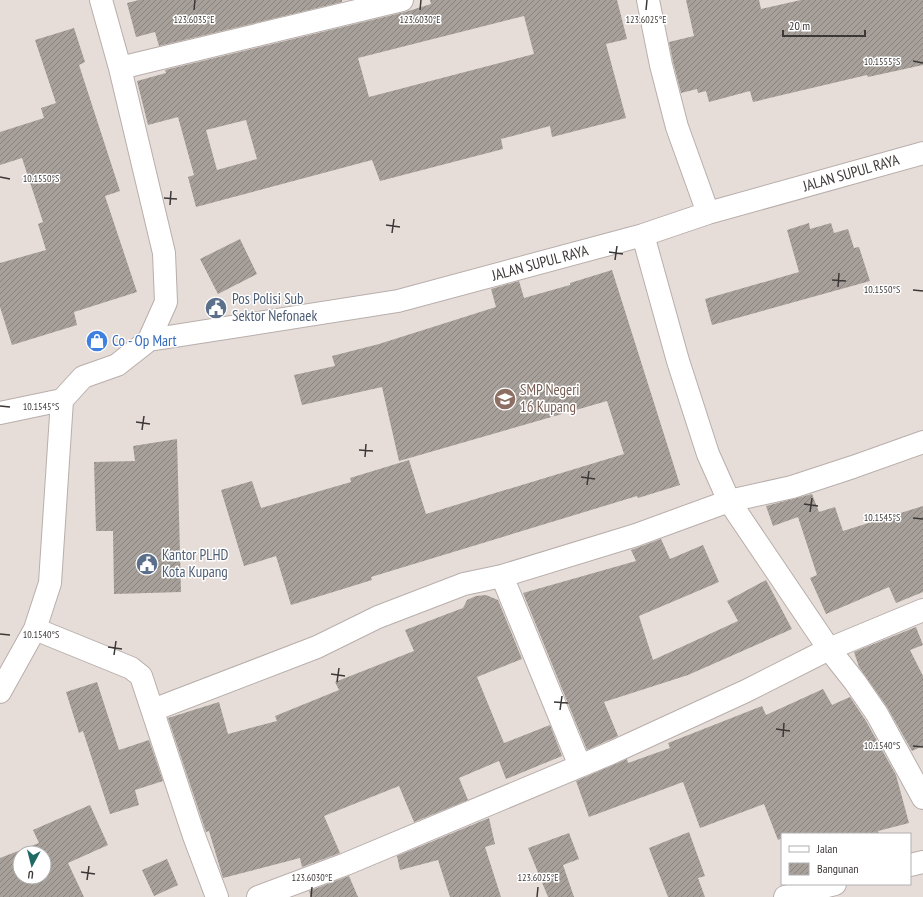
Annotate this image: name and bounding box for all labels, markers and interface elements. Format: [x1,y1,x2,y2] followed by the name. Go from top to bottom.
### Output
[783,12,865,38] scale bar
[174,13,215,26] text: 123.6035°E
[400,13,441,26] text: 123.6030°E
[626,13,667,26] text: 123.6025°E
[789,18,810,33] text: 20 m
[864,55,900,68] text: 10.1555°S
[800,149,902,196] street label: JALAN SUPUL RAYA
[23,172,59,185] text: 10.1550°S
[489,240,591,285] street label: JALAN SUPUL RAYA
[864,283,900,296] text: 10.1550°S
[232,289,317,325] place label: Pos Polisi Sub Sektor Nefonaek
[203,295,229,321] public building icon: Pos Polisi Sub Sektor Nefonaek
[84,328,110,354] shop icon: Co - Op Mart
[112,331,177,350] place label: Co - Op Mart
[520,380,580,416] place label: SMP Negeri 16 Kupang
[492,386,518,412] school or university icon: SMP Negeri 16 Kupang
[23,400,59,413] text: 10.1545°S
[864,511,900,524] text: 10.1545°S
[162,545,228,581] place label: Kantor PLHD Kota Kupang
[134,551,160,577] public building icon: Kantor PLHD Kota Kupang
[23,628,59,641] text: 10.1540°S
[864,739,900,752] text: 10.1540°S
[781,833,911,885] legend
[816,841,838,856] text: Jalan
[12,845,52,885] north arrow
[817,861,858,876] text: Bangunan
[27,868,34,882] text: U
[292,871,333,884] text: 123.6030°E
[518,871,559,884] text: 123.6025°E

